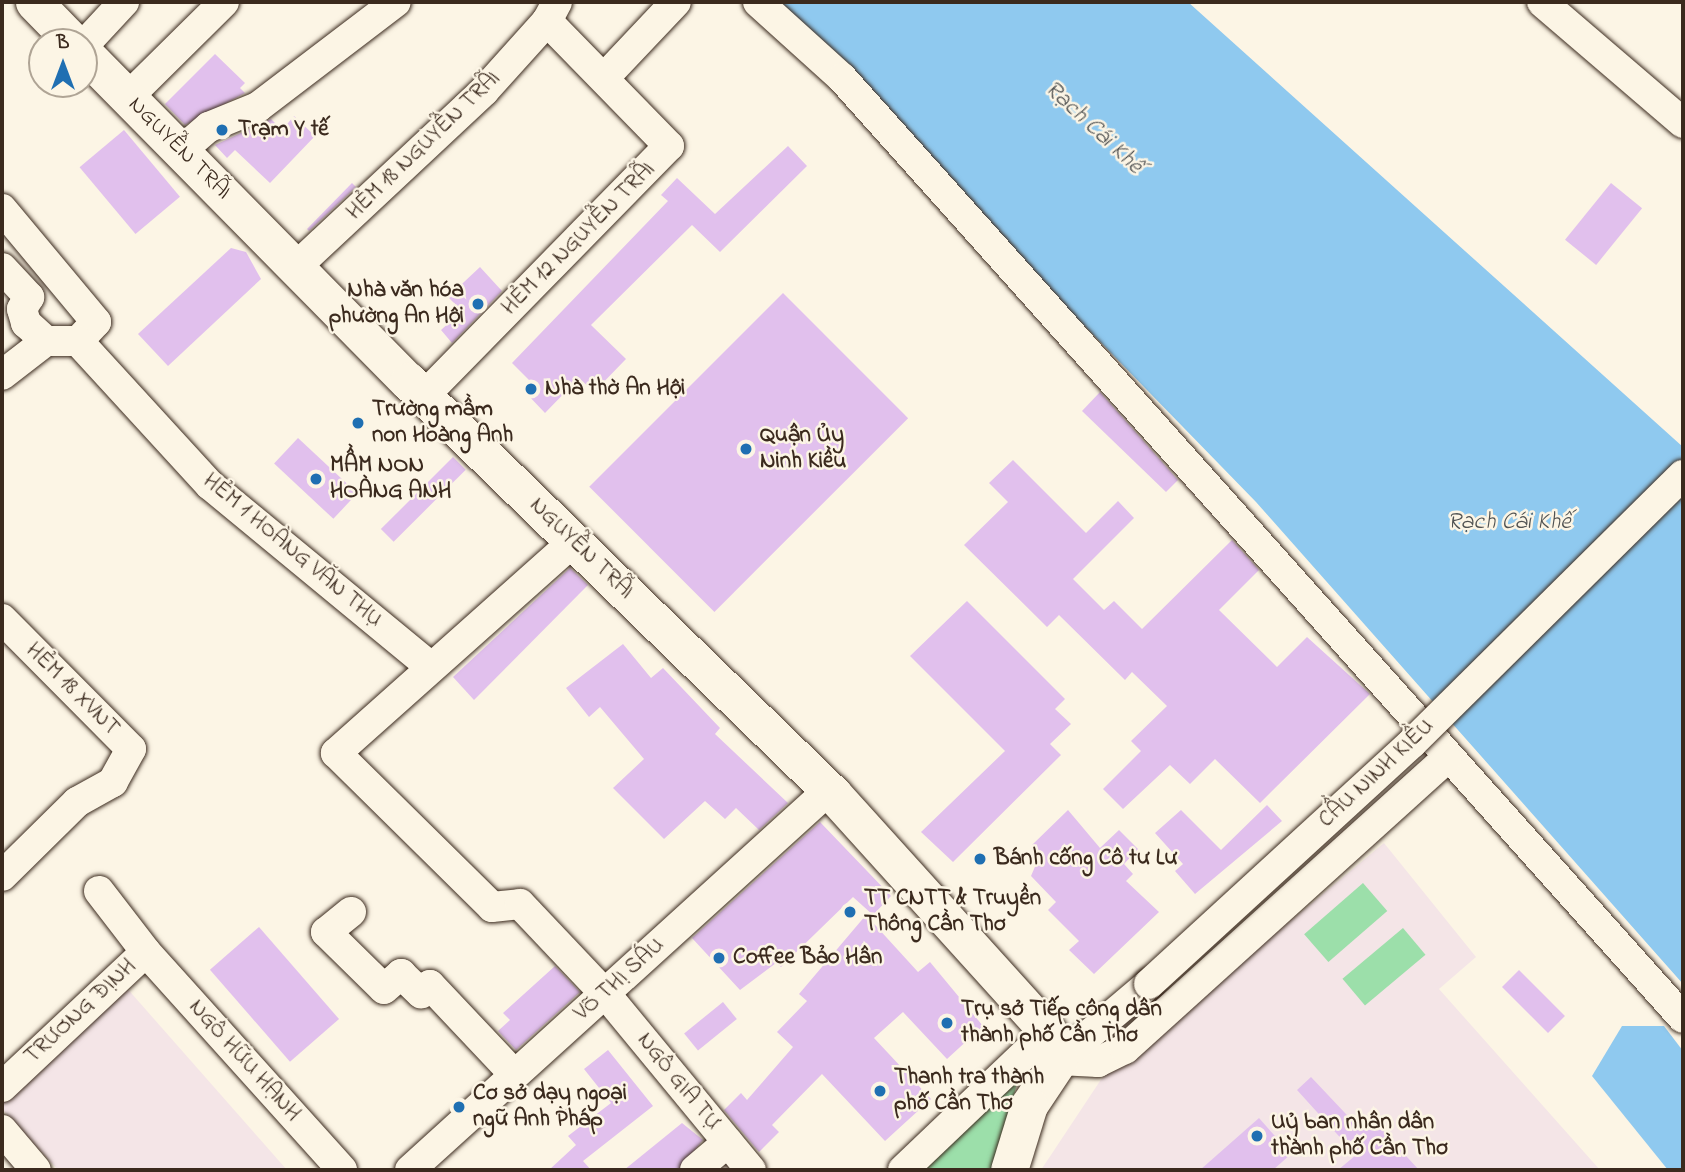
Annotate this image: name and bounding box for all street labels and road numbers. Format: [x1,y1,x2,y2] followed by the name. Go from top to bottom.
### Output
[341,65,507,227] street label: HẺM 18 NGUYỄN TRÃI
[122,92,236,206] street label: NGUYỄN TRÃI
[496,156,662,322] street label: HẺM 12 NGUYỄN TRÃI
[197,468,387,634] street label: HẺM 1 HOÀNG VĂN THỤ
[523,492,639,606] street label: NGUYỄN TRÃI
[19,637,125,743] street label: HẺM 18 XVNT
[1314,714,1440,834] street label: CẦU NINH KIỀU
[569,932,671,1028] street label: VÕ THỊ SÁU
[20,953,142,1071] street label: TRƯƠNG ĐỊNH
[182,994,306,1128] street label: NGÔ HỮU HẠNH
[630,1028,726,1136] street label: NGÔ GIA TỰ

